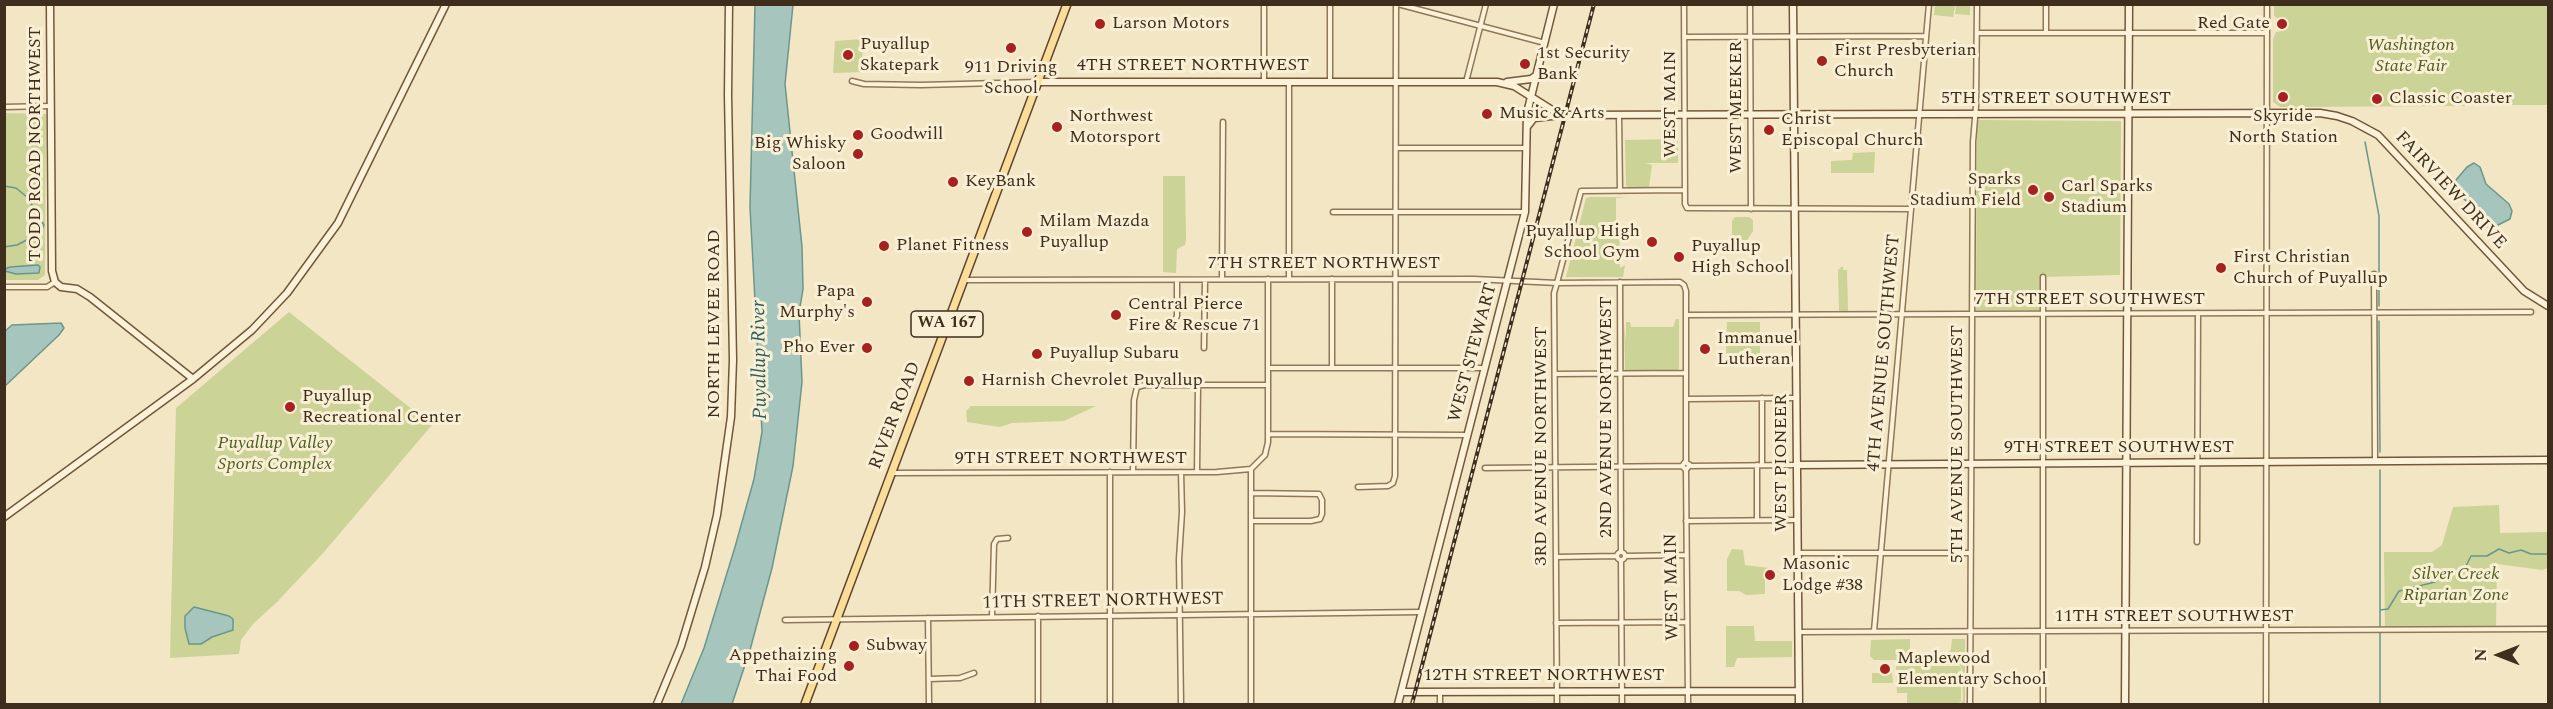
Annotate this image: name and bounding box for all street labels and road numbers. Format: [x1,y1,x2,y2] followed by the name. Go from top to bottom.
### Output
[25,26,47,262] street label: TODD ROAD NORTHWEST
[1726,41,1748,173] street label: WEST MEEKER
[1660,50,1682,158] street label: WEST MAIN
[1077,55,1309,77] street label: 4TH STREET NORTHWEST
[1941,88,2171,110] street label: 5TH STREET SOUTHWEST
[2390,128,2510,254] street label: FAIRVIEW DRIVE
[704,229,726,419] street label: NORTH LEVEE ROAD
[1864,233,1906,473] street label: 4TH AVENUE SOUTHWEST
[1208,253,1440,275] street label: 7TH STREET NORTHWEST
[1445,281,1503,425] street label: WEST STEWART
[1975,289,2205,311] street label: 7TH STREET SOUTHWEST
[1596,296,1618,538] street label: 2ND AVENUE NORTHWEST
[911,311,983,337] road number: WA 167
[1947,325,1969,563] street label: 5TH AVENUE SOUTHWEST
[1531,326,1553,566] street label: 3RD AVENUE NORTHWEST
[866,359,926,473] street label: RIVER ROAD
[1771,394,1793,532] street label: WEST PIONEER
[2004,437,2234,459] street label: 9TH STREET SOUTHWEST
[955,448,1187,470] street label: 9TH STREET NORTHWEST
[1661,533,1685,641] street label: WEST MAIN
[982,589,1224,615] street label: 11TH STREET NORTHWEST
[2054,606,2294,628] street label: 11TH STREET SOUTHWEST
[1423,665,1665,687] street label: 12TH STREET NORTHWEST

